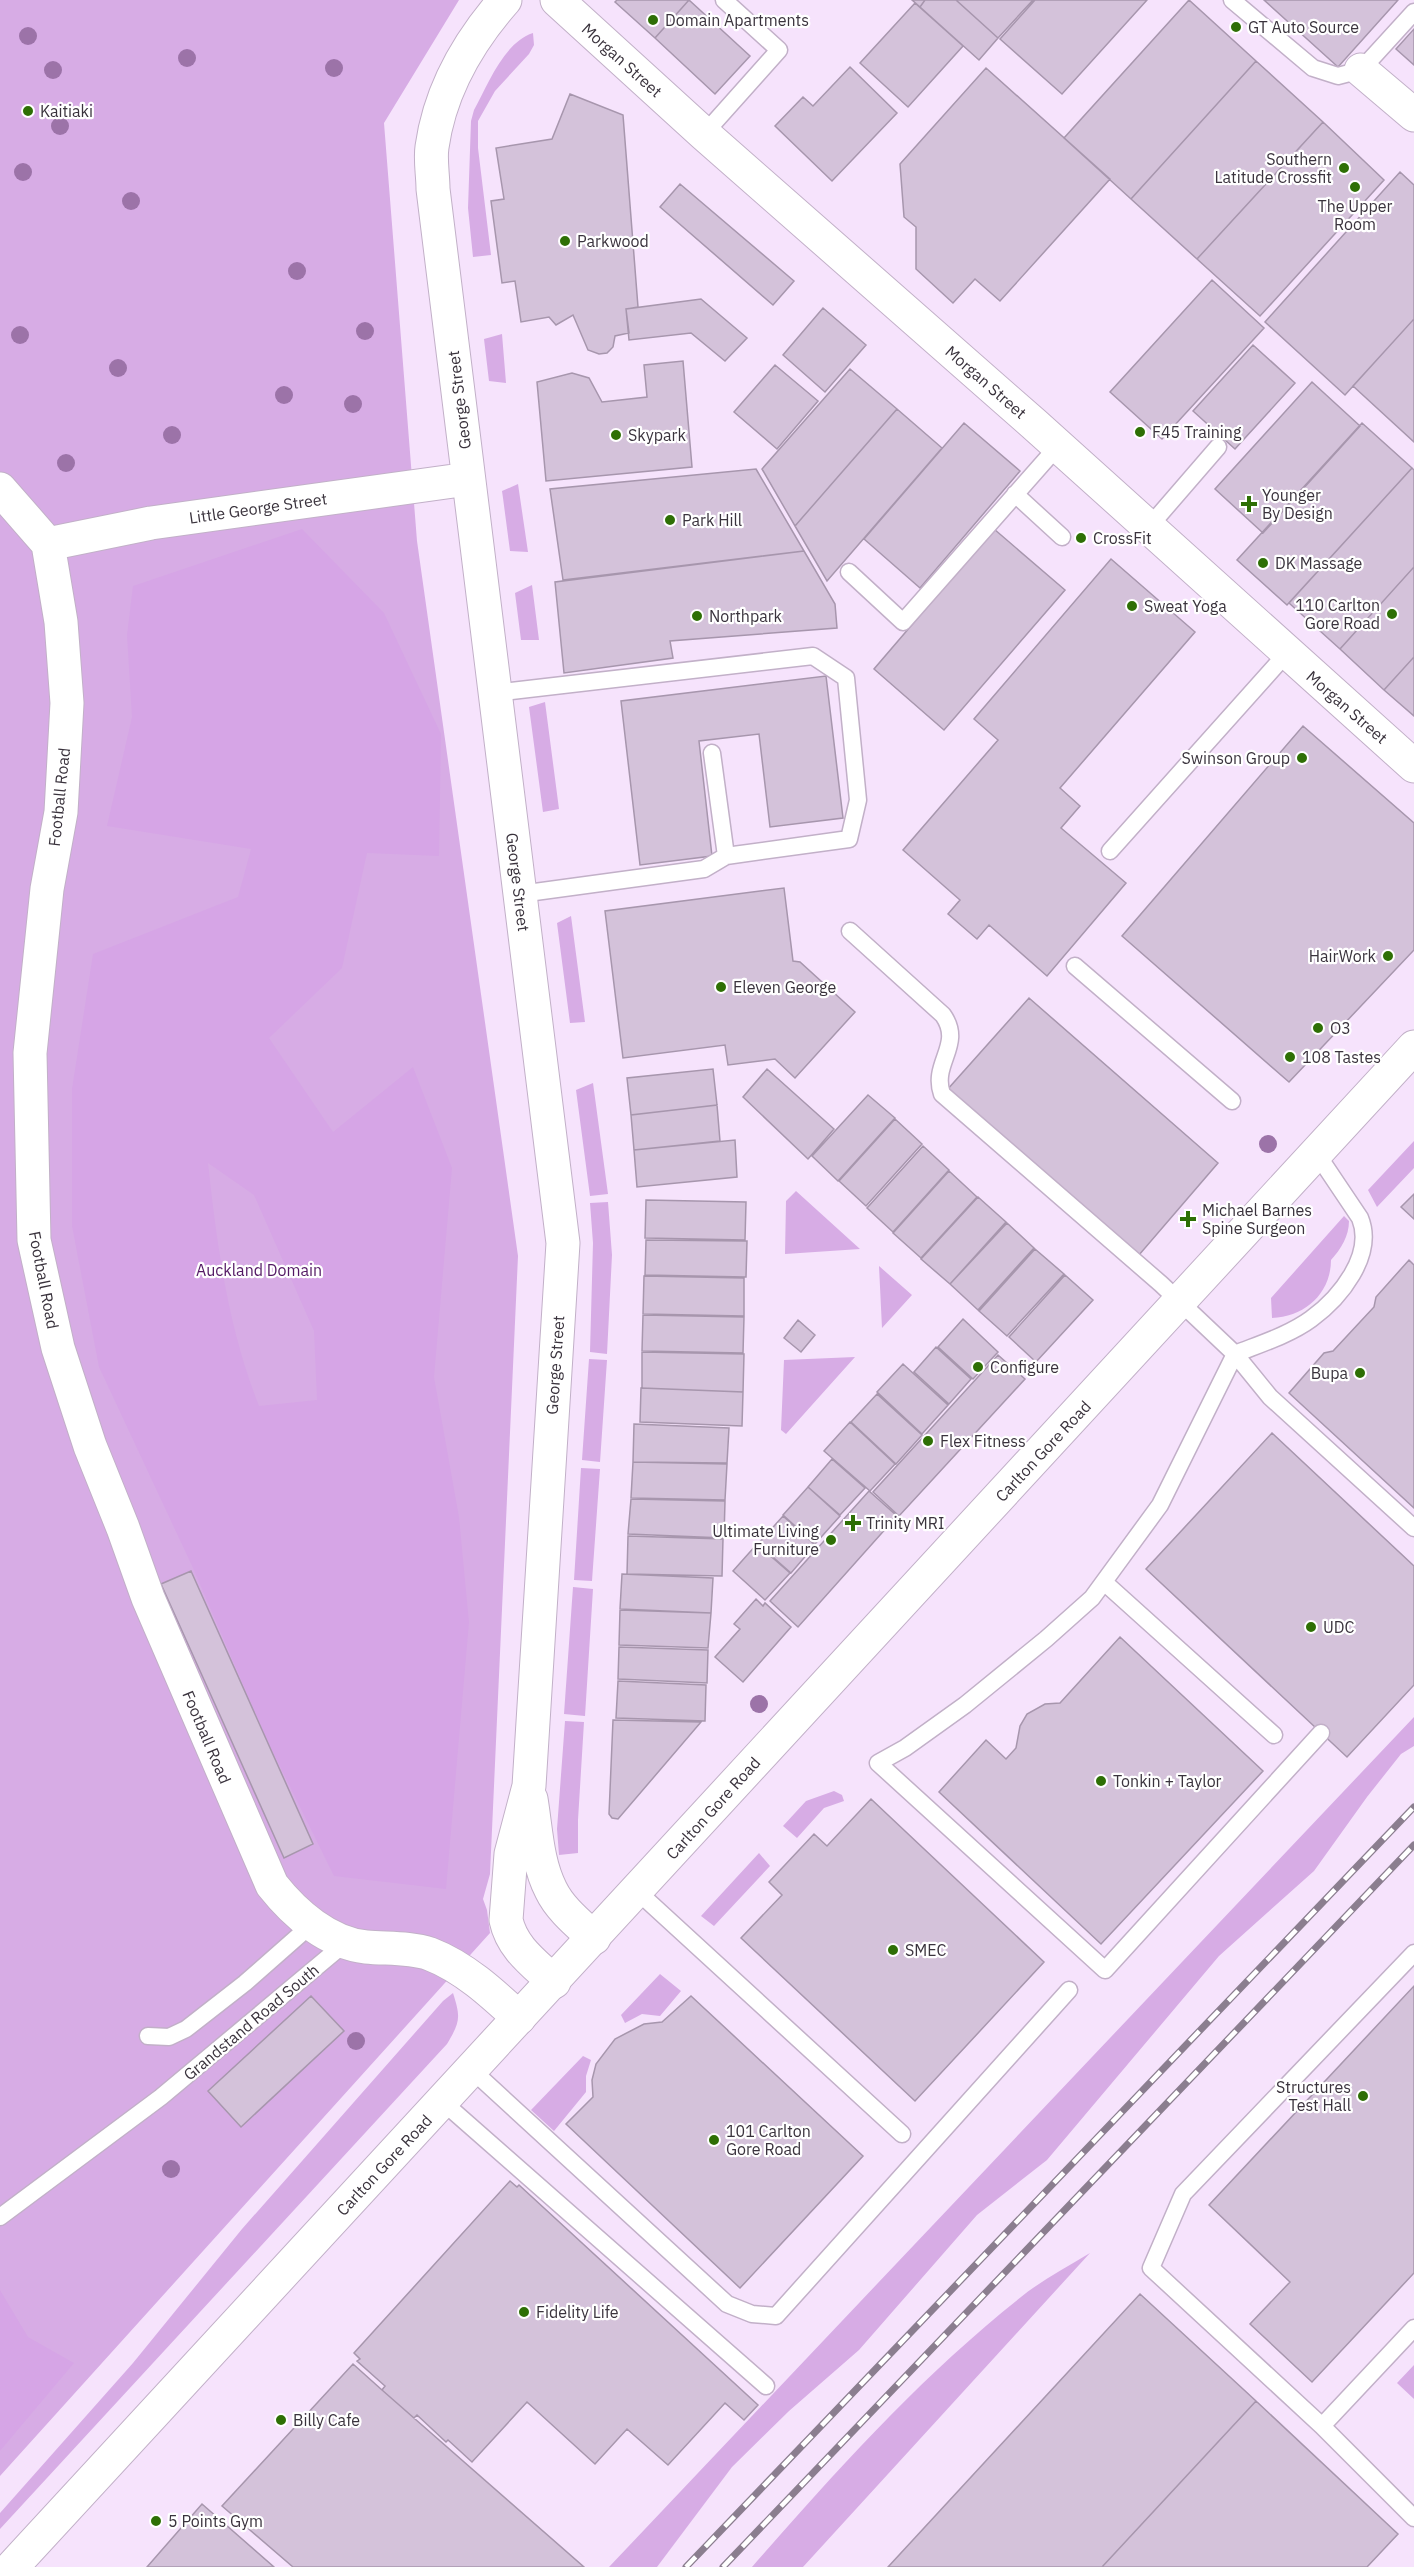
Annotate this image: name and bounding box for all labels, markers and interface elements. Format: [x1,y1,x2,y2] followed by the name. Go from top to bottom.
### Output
[665,10,809,30] place label: Domain Apartments
[646,13,660,27] marker: Domain Apartments
[1248,17,1359,37] place label: GT Auto Source
[578,19,666,101] street label: Morgan Street
[1229,20,1243,34] marker: GT Auto Source
[40,101,93,121] place label: Kaitiaki
[21,104,35,118] marker: Kaitiaki
[1215,149,1332,187] place label: Southern Latitude Crossfit
[1337,161,1351,175] marker: Southern Latitude Crossfit
[1348,180,1362,194] marker: The Upper Room
[1318,196,1393,234] place label: The Upper Room
[577,231,649,251] place label: Parkwood
[558,234,572,248] marker: Parkwood
[941,341,1031,423] street label: Morgan Street
[443,350,475,450] street label: George Street
[1152,422,1242,442] place label: F45 Training
[628,425,686,445] place label: Skypark
[1133,425,1147,439] marker: F45 Training
[609,428,623,442] marker: Skypark
[1262,485,1333,523] place label: Younger By Design
[188,488,328,528] street label: Little George Street
[1240,495,1258,513] marker: Younger By Design
[682,510,742,530] place label: Park Hill
[663,513,677,527] marker: Park Hill
[1093,528,1152,548] place label: CrossFit
[1074,531,1088,545] marker: CrossFit
[1275,553,1363,573] place label: DK Massage
[1256,556,1270,570] marker: DK Massage
[1295,595,1380,633] place label: 110 Carlton Gore Road
[1144,596,1227,616] place label: Sweat Yoga
[1125,599,1139,613] marker: Sweat Yoga
[709,606,783,626] place label: Northpark
[1385,607,1399,621] marker: 110 Carlton Gore Road
[690,609,704,623] marker: Northpark
[1302,666,1392,748] street label: Morgan Street
[44,747,74,847] street label: Football Road
[1181,748,1290,768] place label: Swinson Group
[1295,751,1309,765] marker: Swinson Group
[502,832,534,932] street label: George Street
[1309,946,1377,966] place label: HairWork
[1381,949,1395,963] marker: HairWork
[733,977,836,997] place label: Eleven George
[714,980,728,994] marker: Eleven George
[1330,1018,1351,1038] place label: O3
[1311,1021,1325,1035] marker: O3
[1302,1047,1381,1067] place label: 108 Tastes
[1283,1050,1297,1064] marker: 108 Tastes
[1202,1200,1312,1238] place label: Michael Barnes Spine Surgeon
[1179,1210,1197,1228] marker: Michael Barnes Spine Surgeon
[25,1229,63,1331] street label: Football Road
[196,1260,322,1280] park label: Auckland Domain
[542,1315,568,1415] street label: George Street
[990,1357,1059,1377] place label: Configure
[971,1360,985,1374] marker: Configure
[1311,1363,1348,1383] place label: Bupa
[1353,1366,1367,1380] marker: Bupa
[991,1396,1095,1506] street label: Carlton Gore Road
[940,1431,1026,1451] place label: Flex Fitness
[921,1434,935,1448] marker: Flex Fitness
[866,1513,944,1533] place label: Trinity MRI
[844,1514,862,1532] marker: Trinity MRI
[712,1521,820,1559] place label: Ultimate Living Furniture
[824,1533,838,1547] marker: Ultimate Living Furniture
[1323,1617,1355,1637] place label: UDC
[1304,1620,1318,1634] marker: UDC
[178,1687,236,1787] street label: Football Road
[662,1753,764,1863] street label: Carlton Gore Road
[1113,1771,1222,1791] place label: Tonkin + Taylor
[1094,1774,1108,1788] marker: Tonkin + Taylor
[905,1940,947,1960] place label: SMEC
[886,1943,900,1957] marker: SMEC
[179,1960,323,2084] street label: Grandstand Road South
[1276,2077,1351,2115] place label: Structures Test Hall
[1356,2089,1370,2103] marker: Structures Test Hall
[332,2110,436,2220] street label: Carlton Gore Road
[726,2121,811,2159] place label: 101 Carlton Gore Road
[707,2133,721,2147] marker: 101 Carlton Gore Road
[536,2302,619,2322] place label: Fidelity Life
[517,2305,531,2319] marker: Fidelity Life
[293,2410,360,2430] place label: Billy Cafe
[274,2413,288,2427] marker: Billy Cafe
[168,2511,263,2531] place label: 5 Points Gym
[149,2514,163,2528] marker: 5 Points Gym

